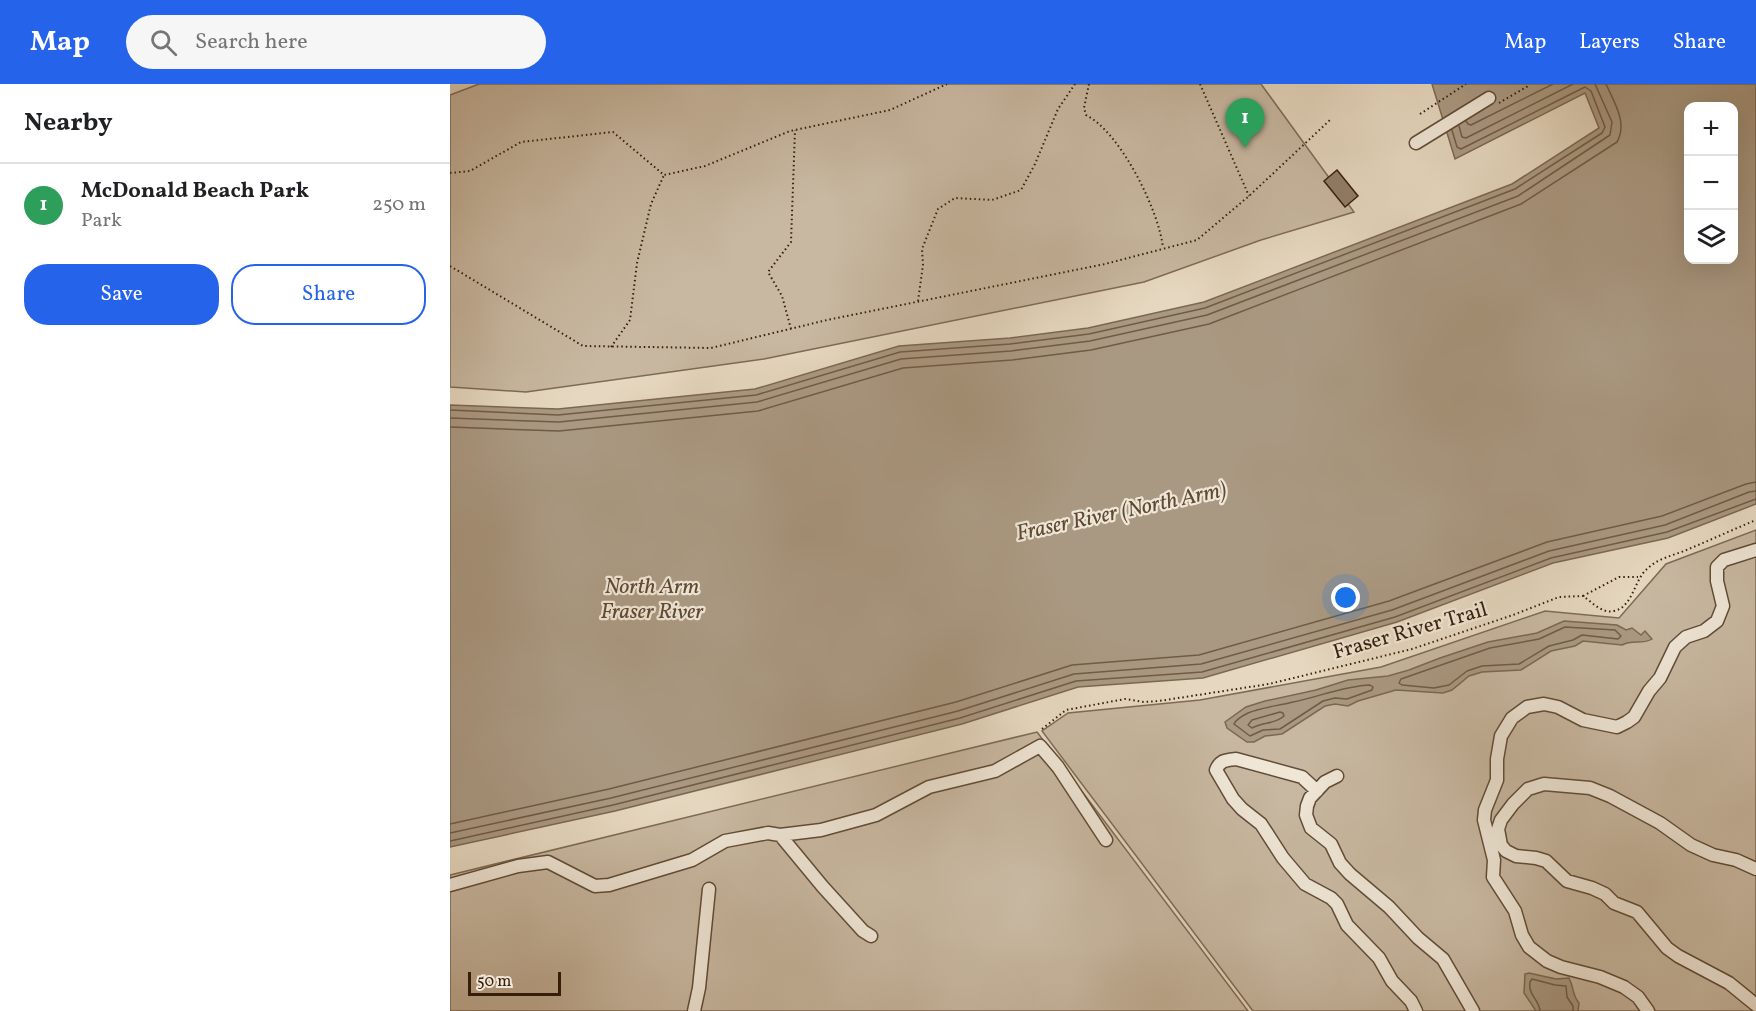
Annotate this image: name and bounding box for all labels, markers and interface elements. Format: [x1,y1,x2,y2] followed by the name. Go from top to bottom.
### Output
[126,15,546,69] search box
[30,23,90,62] text: Map
[147,26,180,59] icon: search
[195,27,308,58] text: Search here
[1504,28,1546,57] text: Map
[1579,28,1640,57] text: Layers
[1673,28,1726,57] text: Share
[1226,98,1264,148] pin: 1
[1684,102,1738,264] map controls
[1684,102,1738,156] button: +
[24,105,113,141] text: Nearby
[1684,156,1738,210] button: −
[81,176,309,207] text: McDonald Beach Park
[39,191,48,219] text: 1
[372,191,426,219] text: 250 m
[81,207,122,235] text: Park
[1684,210,1738,264] button: layers
[24,264,219,325] button: Save
[231,264,426,325] button: Share
[1013,475,1230,550] water label: Fraser River (North Arm)
[600,572,704,628] water label: North Arm Fraser River
[1331,583,1360,612] your location
[1330,596,1491,667] street label: Fraser River Trail
[468,969,561,996] scale bar
[477,971,511,993] text: 50 m

